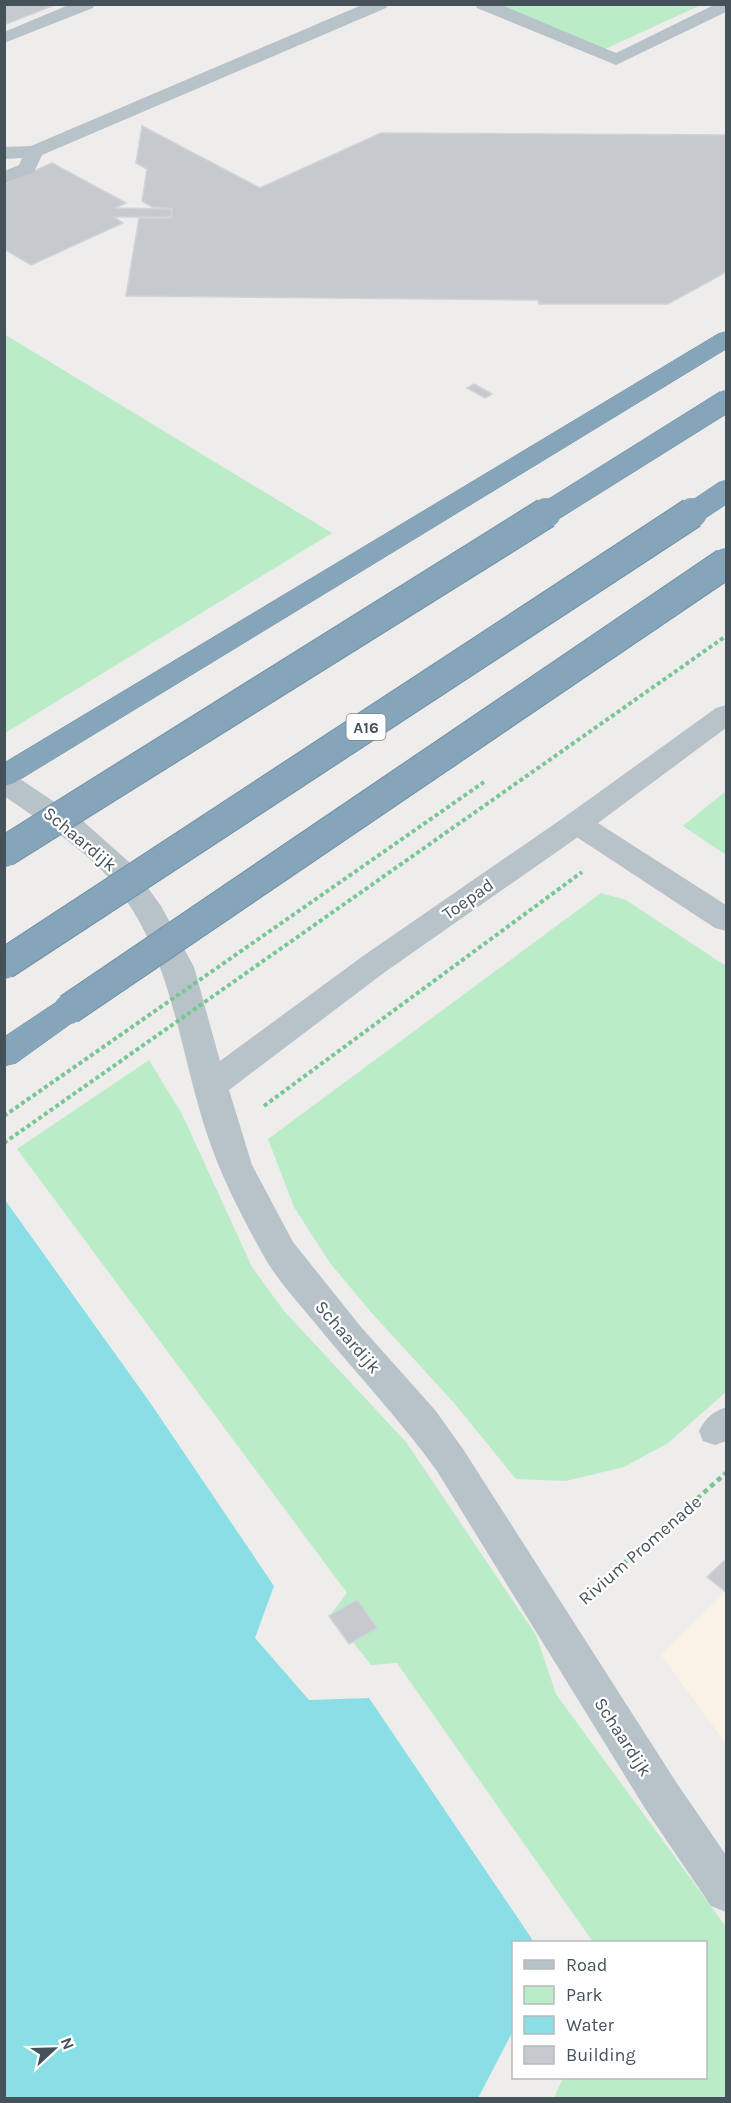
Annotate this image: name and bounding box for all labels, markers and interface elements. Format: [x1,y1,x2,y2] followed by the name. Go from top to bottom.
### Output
[346,714,386,740] road number: A16
[39,802,121,876] street label: Schaardijk
[438,873,498,925] street label: Toepad
[310,1296,386,1378] street label: Schaardijk
[574,1491,706,1609] street label: Rivium Promenade
[589,1694,657,1780] street label: Schaardijk
[512,1941,707,2079] legend
[566,1954,607,1976] text: Road
[566,1984,603,2006] text: Park
[566,2014,614,2036] text: Water
[24,2019,84,2079] north arrow
[56,2035,78,2052] text: N
[566,2044,636,2066] text: Building

